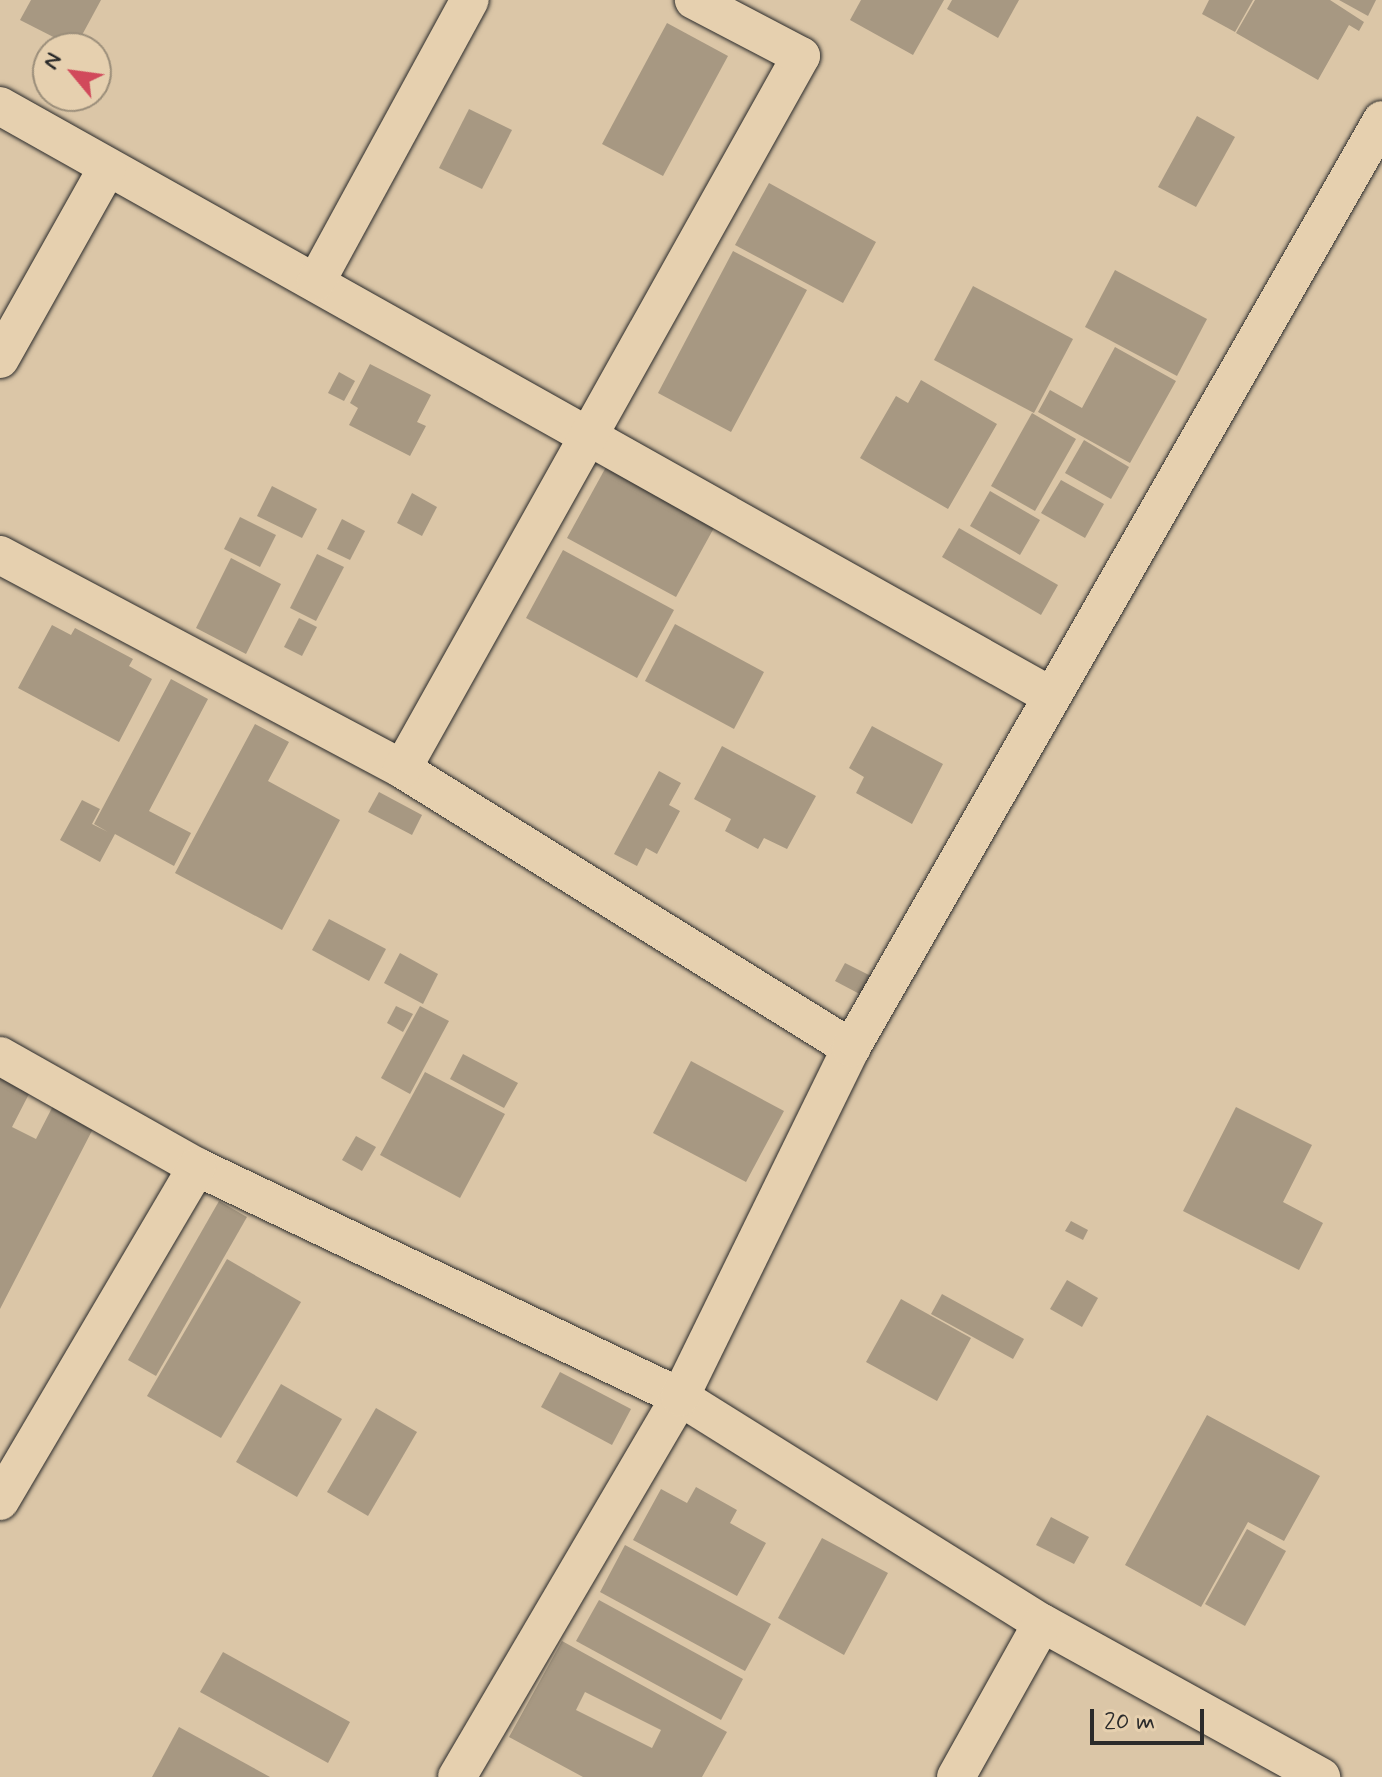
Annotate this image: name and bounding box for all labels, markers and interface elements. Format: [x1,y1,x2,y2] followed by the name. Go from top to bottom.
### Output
[32,32,112,112] north arrow
[37,48,69,75] text: N
[1094,1693,1208,1743] scale bar
[1104,1707,1155,1738] text: 20 m

